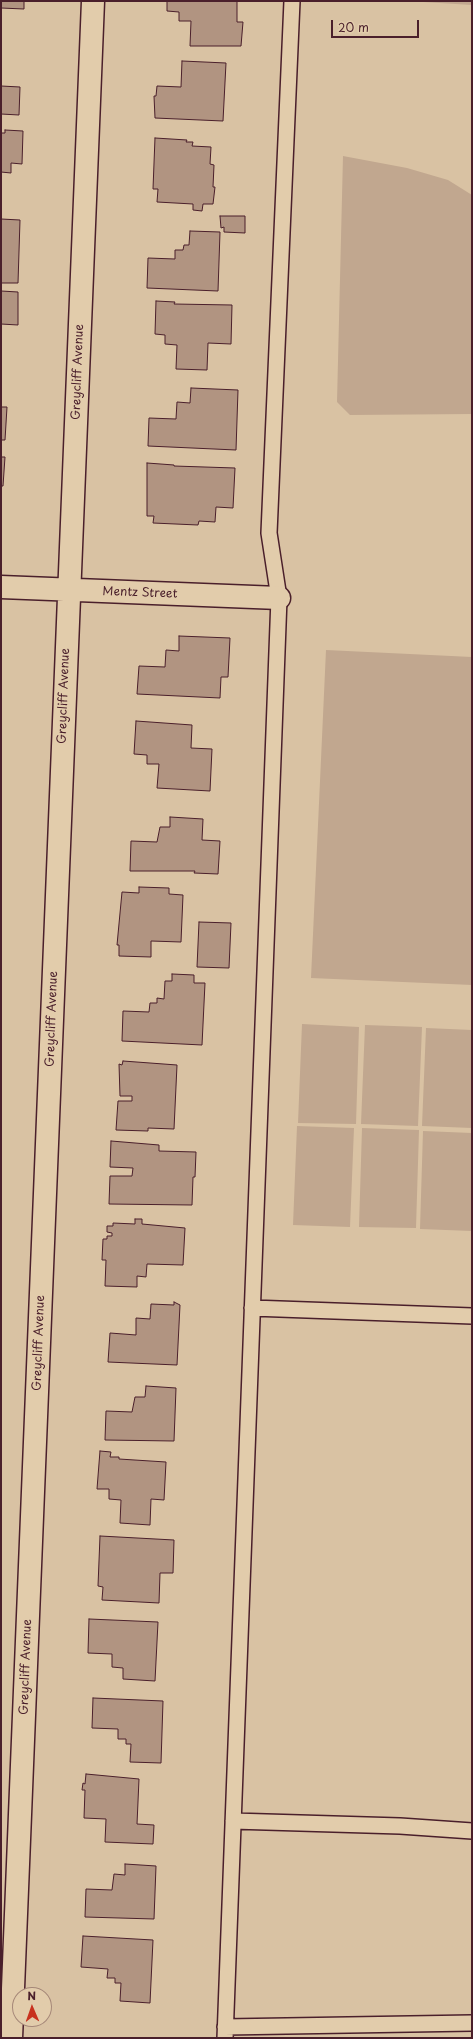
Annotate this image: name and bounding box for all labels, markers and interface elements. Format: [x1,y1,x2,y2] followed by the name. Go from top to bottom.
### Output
[333,12,421,38] scale bar
[338,18,369,36] text: 20 m
[69,324,87,420] street label: Greycliff Avenue
[102,584,178,602] street label: Mentz Street
[55,648,73,744] street label: Greycliff Avenue
[43,971,61,1067] street label: Greycliff Avenue
[30,1295,48,1391] street label: Greycliff Avenue
[17,1619,35,1715] street label: Greycliff Avenue
[12,1987,52,2027] north arrow
[27,1987,36,2004] text: N

